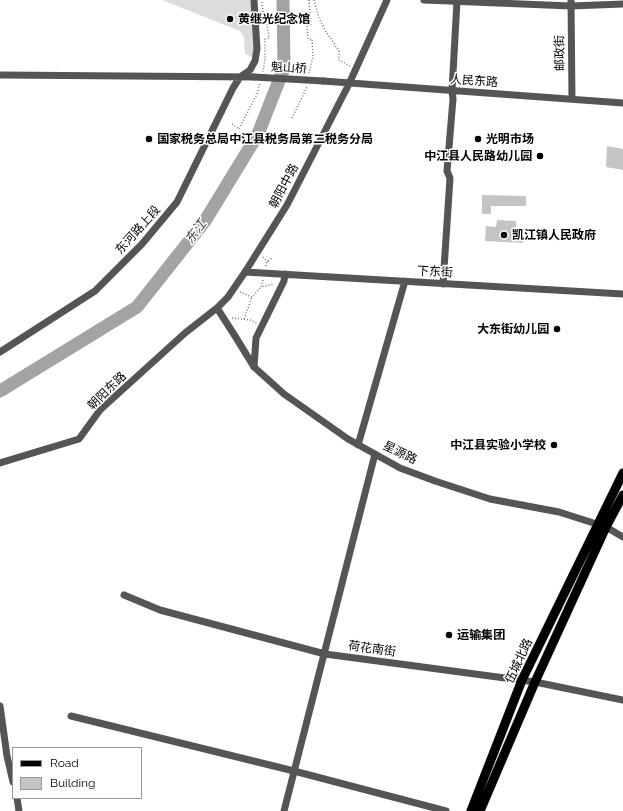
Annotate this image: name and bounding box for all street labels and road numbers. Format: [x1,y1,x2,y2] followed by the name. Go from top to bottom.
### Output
[552,35,568,71] street label: 邮政街
[271,60,307,76] street label: 魁山桥
[450,72,498,90] street label: 人民东路
[266,161,302,211] street label: 朝阳中路
[113,203,163,257] street label: 东河路上段
[417,264,453,280] street label: 下东街
[85,369,129,413] street label: 朝阳东路
[381,439,419,467] street label: 星源路
[502,636,536,686] street label: 伍城北路
[347,639,397,659] street label: 荷花南街

